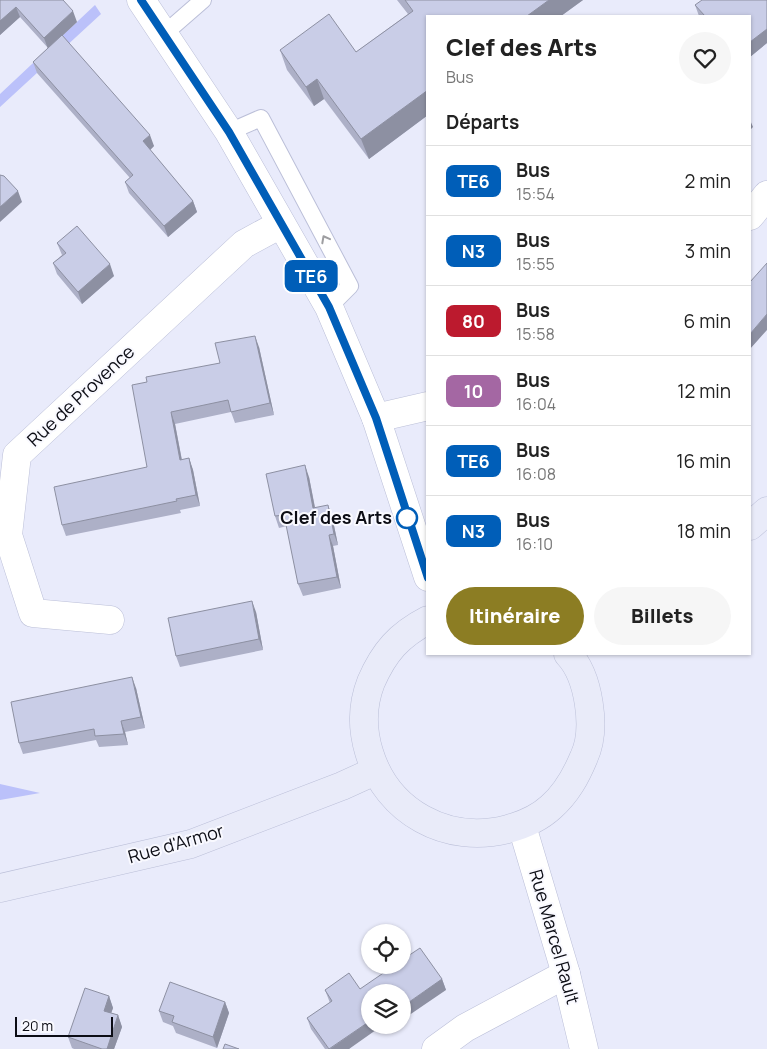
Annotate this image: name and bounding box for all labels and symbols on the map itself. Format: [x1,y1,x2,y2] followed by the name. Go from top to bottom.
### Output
[321,235,331,244] one-way arrow
[282,260,340,292] line badge: TE6
[22,339,139,451] street label: Rue de Provence
[280,505,392,529] place label: Clef des Arts
[396,507,418,529] marker: Clef des Arts
[125,818,227,868] street label: Rue d'Armor
[524,867,586,1007] street label: Rue Marcel Rault
[15,1014,112,1037] scale bar

